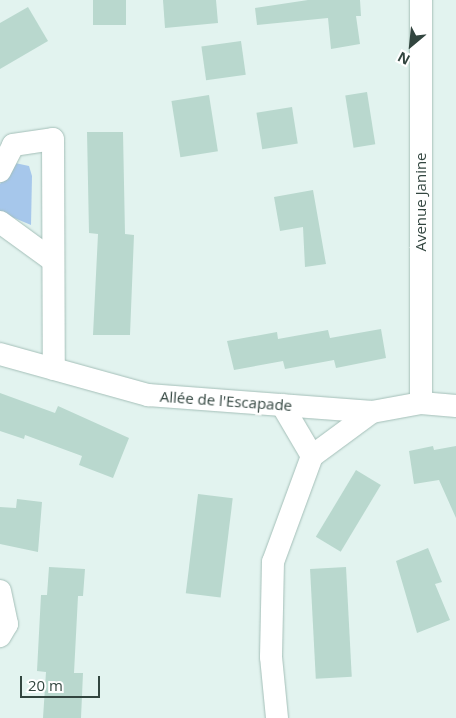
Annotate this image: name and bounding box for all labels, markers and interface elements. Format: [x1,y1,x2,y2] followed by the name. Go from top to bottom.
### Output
[386,20,436,70] north arrow
[394,48,413,70] text: N
[412,152,430,252] street label: Avenue Janine
[159,387,293,415] street label: Allée de l'Escapade
[22,666,102,698] scale bar
[28,675,63,695] text: 20 m

